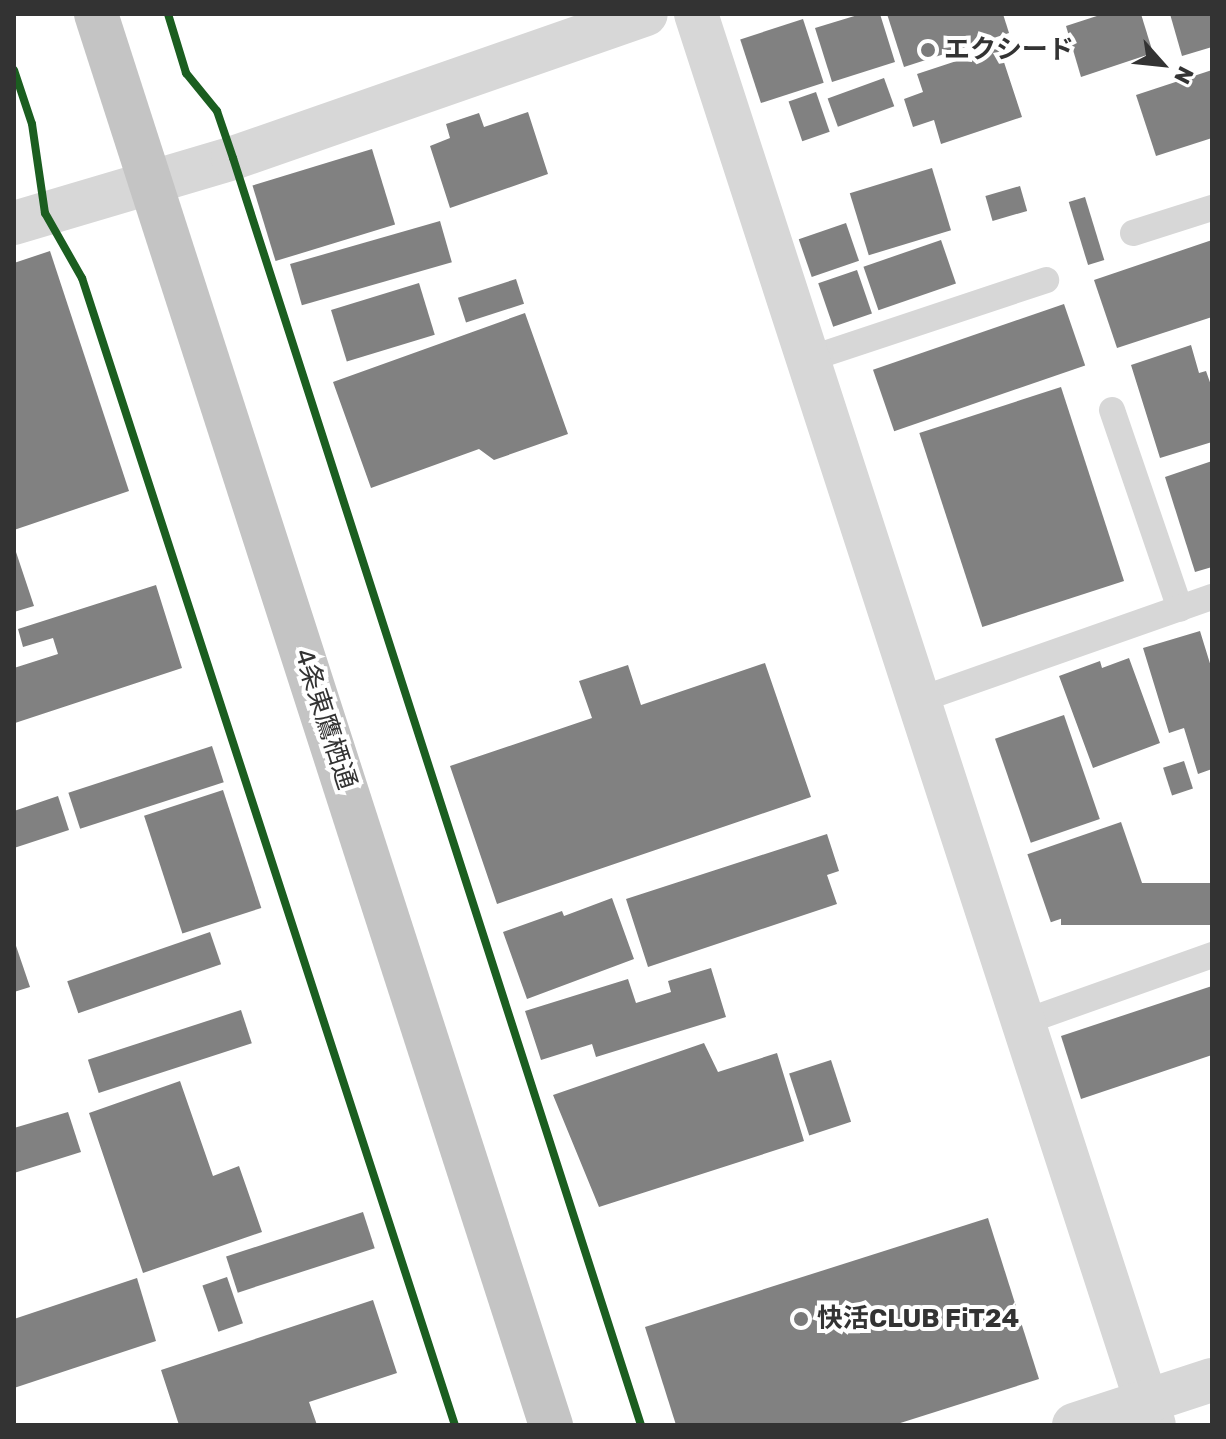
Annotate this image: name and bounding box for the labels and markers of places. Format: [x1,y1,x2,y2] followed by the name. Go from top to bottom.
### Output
[944,34,1074,66] place label: エクシード
[919,41,937,59] marker: エクシード
[817,1303,1019,1335] place label: 快活CLUB FiT24
[792,1310,810,1328] marker: 快活CLUB FiT24

